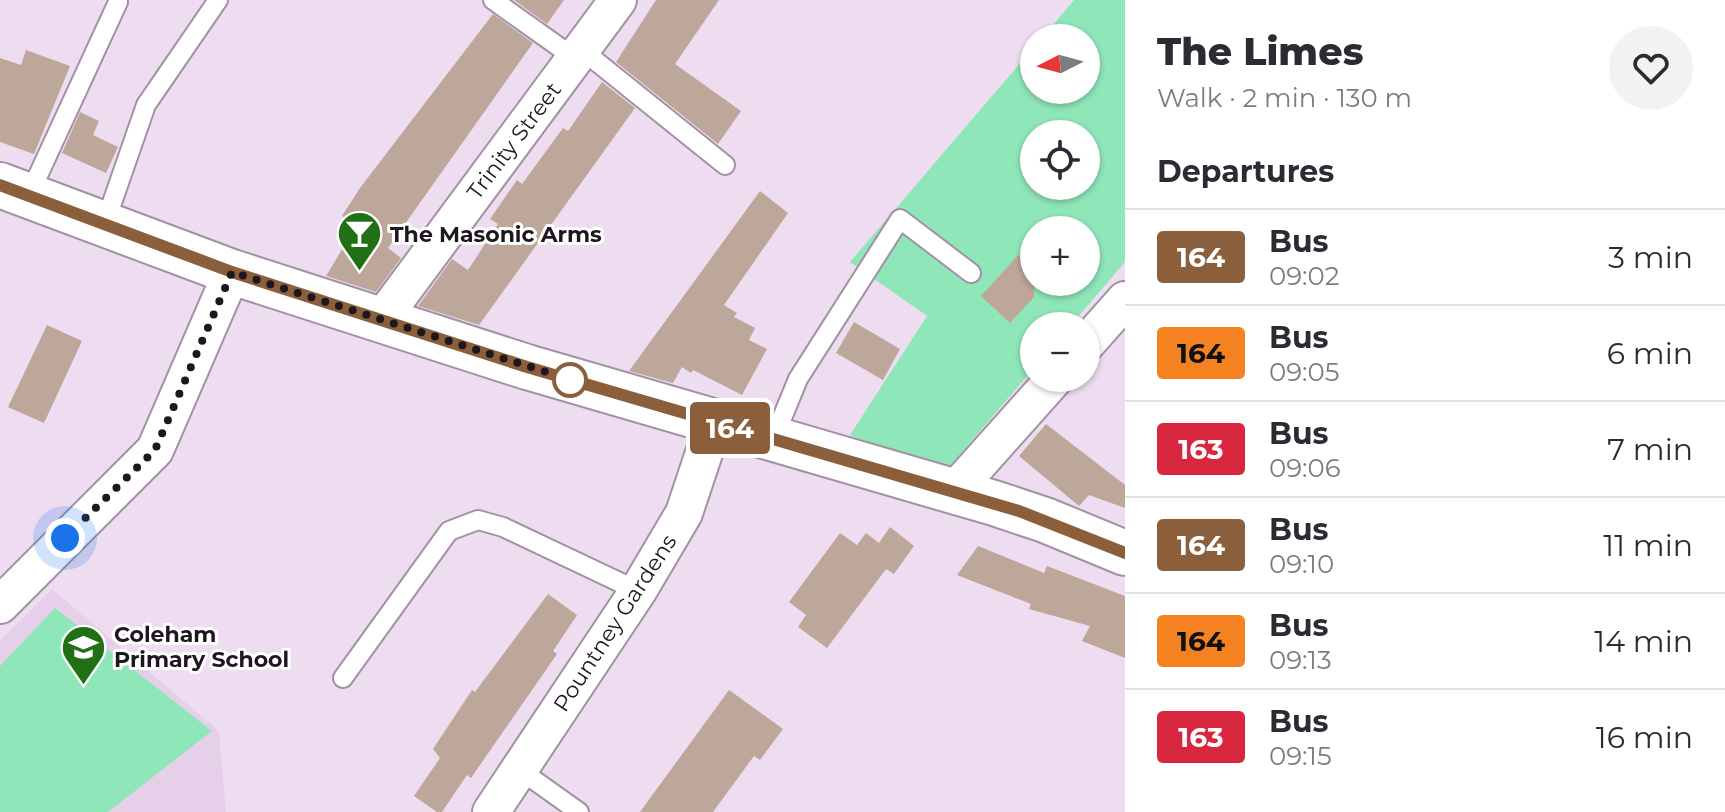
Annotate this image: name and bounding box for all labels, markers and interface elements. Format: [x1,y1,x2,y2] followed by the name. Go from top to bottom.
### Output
[1020,24,1100,104] north arrow
[1020,24,1100,392] map controls
[1609,26,1693,110] button: heart
[1157,28,1364,75] text: The Limes
[461,77,567,205] street label: Trinity Street
[1157,82,1412,114] text: Walk · 2 min · 130 m
[1020,120,1100,200] button: locate
[1157,153,1334,190] text: Departures
[335,210,383,273] bar icon: The Masonic Arms
[1020,216,1100,296] button: +
[390,221,602,248] place label: The Masonic Arms
[1269,223,1329,260] text: Bus
[1608,239,1693,276] text: 3 min
[1177,240,1225,274] text: 164
[1269,260,1340,292] text: 09:02
[1020,312,1100,392] button: −
[1269,319,1329,356] text: Bus
[1607,335,1693,372] text: 6 min
[1177,336,1225,370] text: 164
[1269,356,1340,388] text: 09:05
[553,363,587,397] unlabelled marker
[684,402,776,454] line badge: 164
[706,411,754,445] text: 164
[1269,415,1329,452] text: Bus
[1607,431,1693,468] text: 7 min
[1178,432,1224,466] text: 163
[1269,452,1341,484] text: 09:06
[1269,511,1329,548] text: Bus
[45,518,85,558] your location
[1603,527,1693,564] text: 11 min
[1177,528,1225,562] text: 164
[548,529,683,717] street label: Pountney Gardens
[1269,548,1334,580] text: 09:10
[1269,607,1329,644] text: Bus
[114,621,289,673] place label: Coleham Primary School
[59,623,107,686] school or university icon: Coleham Primary School
[1594,623,1693,660] text: 14 min
[1177,624,1225,658] text: 164
[1269,644,1332,676] text: 09:13
[1269,703,1329,740] text: Bus
[1596,719,1693,756] text: 16 min
[1178,720,1224,754] text: 163
[1269,740,1332,772] text: 09:15

